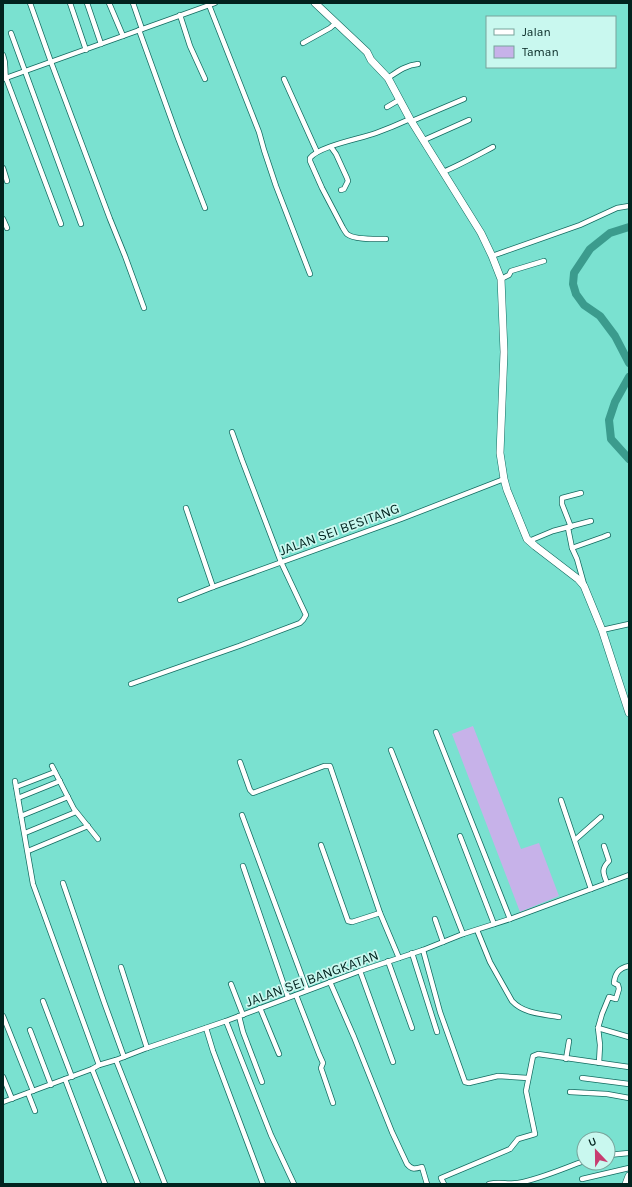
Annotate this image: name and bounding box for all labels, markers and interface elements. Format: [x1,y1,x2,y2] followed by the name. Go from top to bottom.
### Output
[486,16,616,68] legend
[522,25,551,39] text: Jalan
[522,45,559,59] text: Taman
[277,500,402,559] street label: JALAN SEI BESITANG
[243,947,381,1010] street label: JALAN SEI BANGKATAN
[576,1131,616,1171] north arrow
[586,1135,598,1150] text: U

